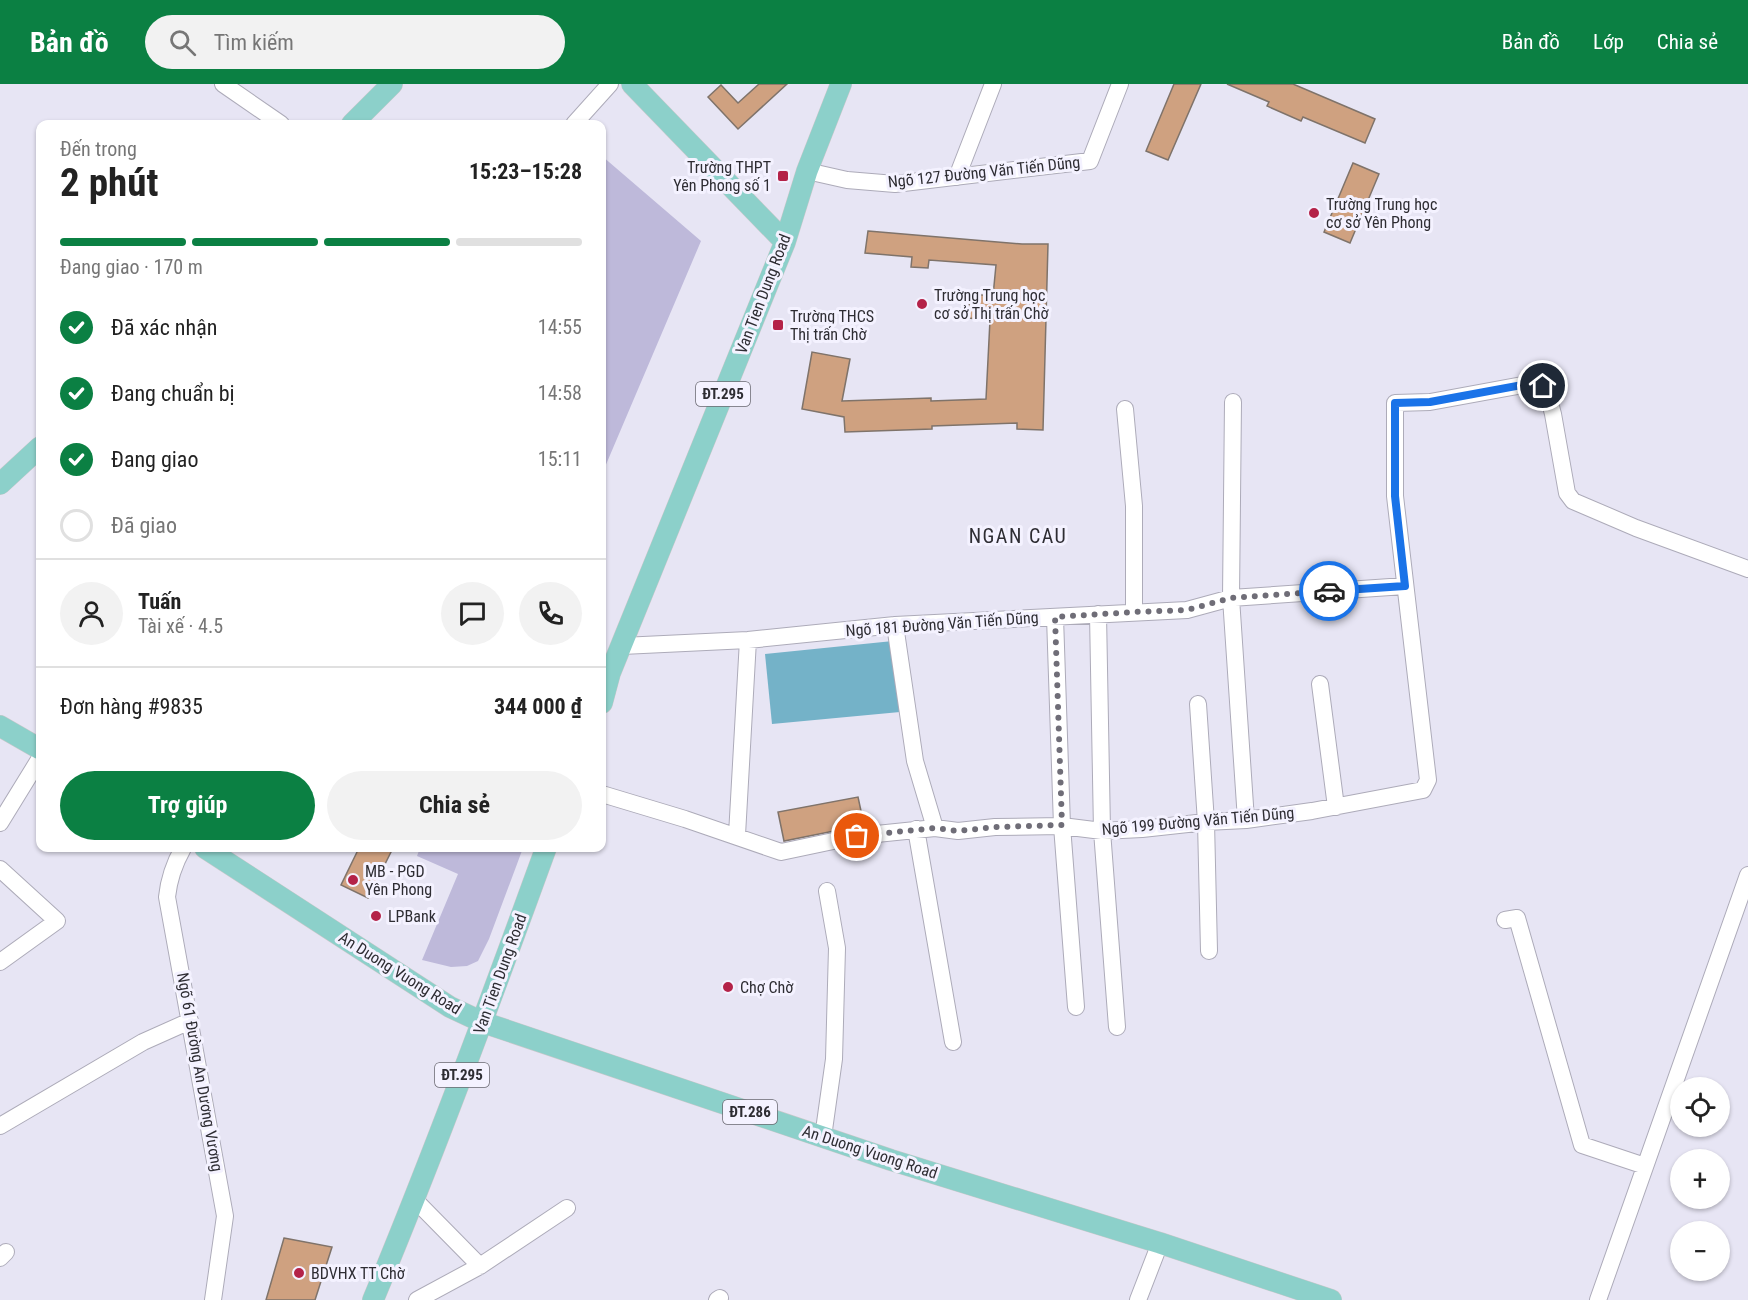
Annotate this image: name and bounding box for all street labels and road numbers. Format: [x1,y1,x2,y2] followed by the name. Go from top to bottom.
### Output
[887,152,1081,192] street label: Ngõ 127 Đường Văn Tiến Dũng
[731,231,795,357] street label: Van Tien Dung Road
[696,382,750,406] road number: ĐT.295
[845,608,1039,640] street label: Ngõ 181 Đường Văn Tiến Dũng
[1101,803,1295,839] street label: Ngõ 199 Đường Văn Tiến Dũng
[469,911,531,1037] street label: Van Tien Dung Road
[335,928,465,1018] street label: An Duong Vuong Road
[173,971,227,1173] street label: Ngõ 61 Đường An Dương Vương
[435,1063,489,1087] road number: ĐT.295
[723,1100,777,1124] road number: ĐT.286
[800,1121,940,1183] street label: An Duong Vuong Road

